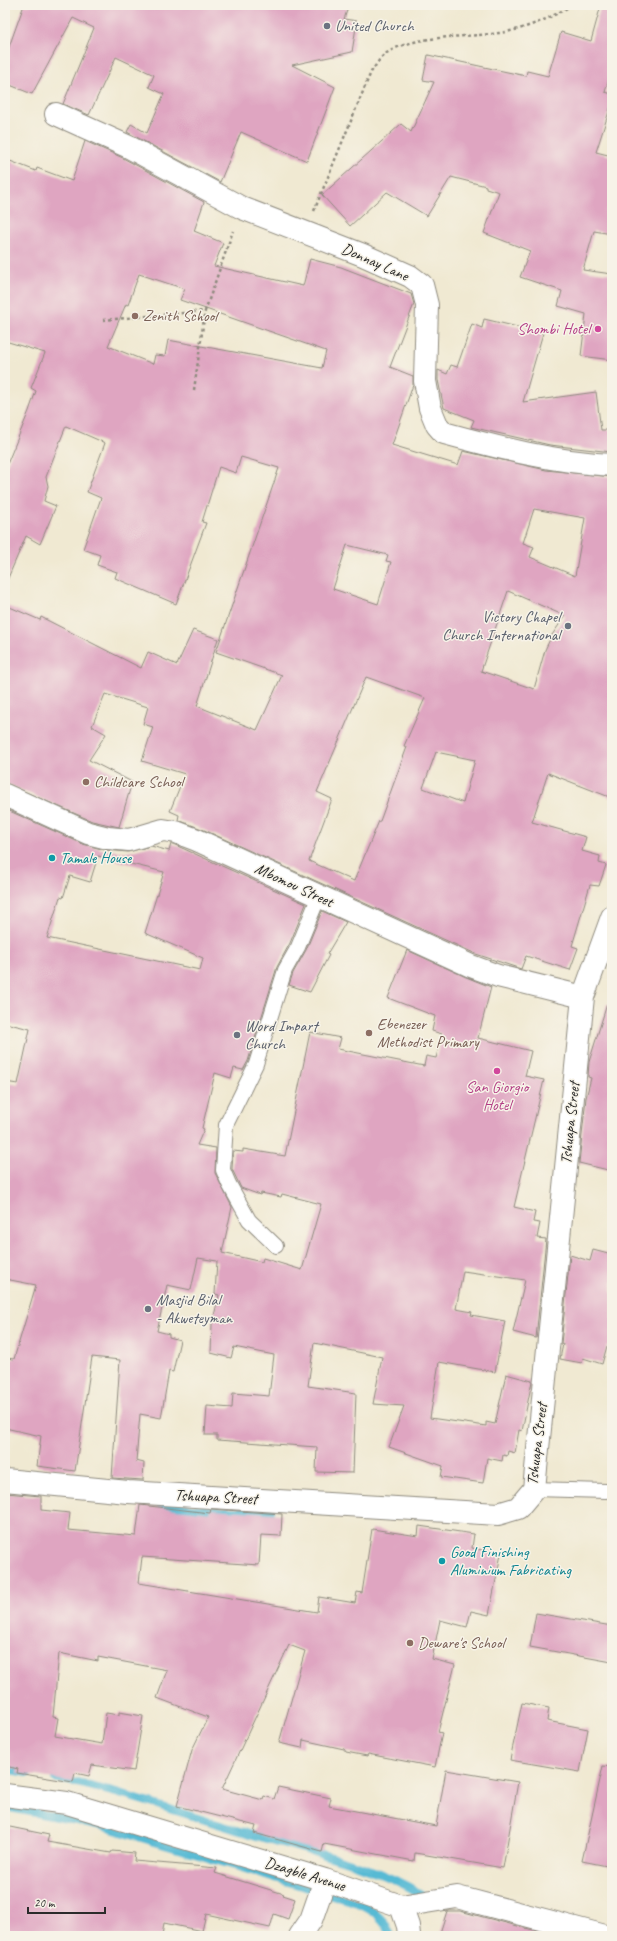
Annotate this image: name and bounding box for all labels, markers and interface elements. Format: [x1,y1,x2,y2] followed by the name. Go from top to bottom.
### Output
[335,16,415,36] place label: United Church
[322,21,332,31] marker: United Church
[339,238,413,286] street label: Donnay Lane
[143,306,220,326] place label: Zenith School
[130,311,140,321] marker: Zenith School
[517,319,593,339] place label: Shombi Hotel
[593,324,603,334] marker: Shombi Hotel
[442,607,563,645] place label: Victory Chapel Church International
[563,621,573,631] marker: Victory Chapel Church International
[94,772,186,792] place label: Childcare School
[81,777,91,787] marker: Childcare School
[60,848,133,868] place label: Tamale House
[47,853,57,863] marker: Tamale House
[252,858,338,913] street label: Mbomou Street
[377,1014,480,1052] place label: Ebenezer Methodist Primary
[245,1016,320,1054] place label: Word Impart Church
[364,1028,374,1038] marker: Ebenezer Methodist Primary
[232,1030,242,1040] marker: Word Impart Church
[492,1066,502,1076] marker: San Giorgio Hotel
[466,1077,531,1115] place label: San Giorgio Hotel
[556,1078,585,1165] street label: Tshuapa Street
[156,1290,233,1328] place label: Masjid Bilal - Akweteyman
[143,1304,153,1314] marker: Masjid Bilal - Akweteyman
[522,1399,552,1486] street label: Tshuapa Street
[174,1485,260,1509] street label: Tshuapa Street
[450,1542,572,1580] place label: Good Finishing Aluminium Fabricating
[437,1556,447,1566] marker: Good Finishing Aluminium Fabricating
[418,1633,507,1653] place label: Deware's School
[405,1638,415,1648] marker: Deware's School
[262,1852,349,1896] street label: Dzagble Avenue
[28,1889,105,1915] scale bar
[34,1895,56,1911] text: 20 m

